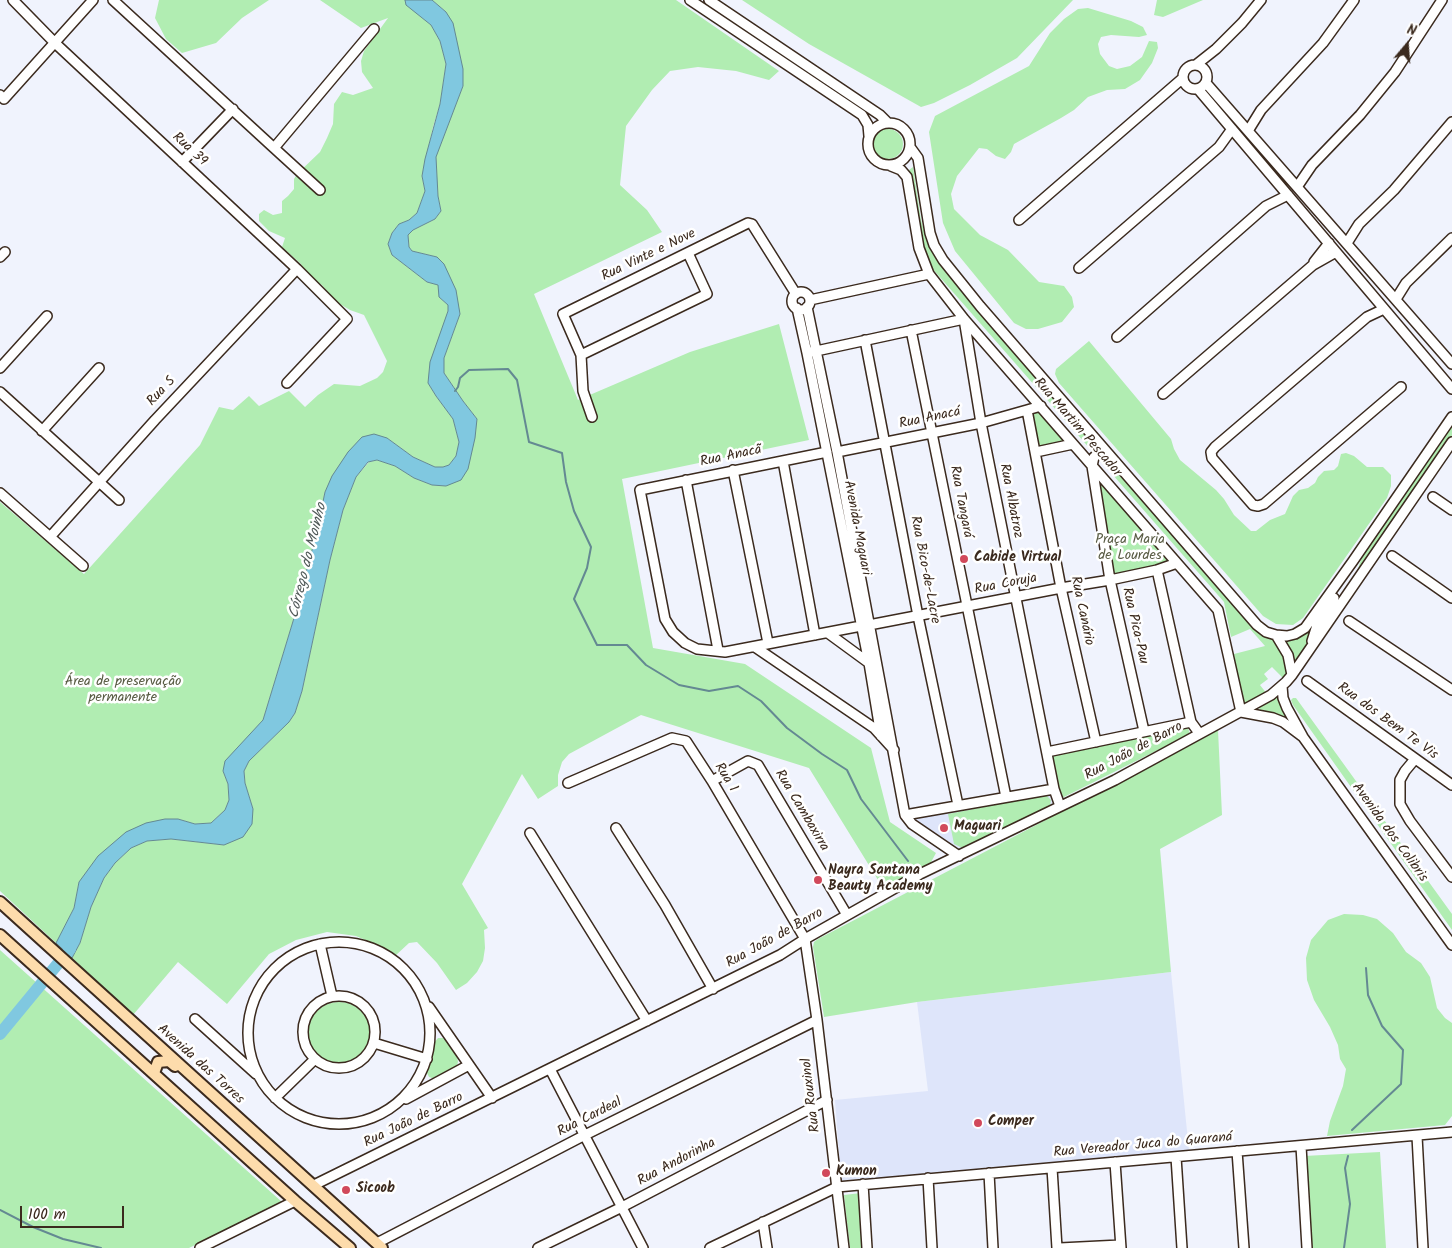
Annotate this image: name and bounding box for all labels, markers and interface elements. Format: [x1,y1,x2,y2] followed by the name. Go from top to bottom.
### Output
[1404,19,1419,43] text: N
[1382,20,1432,70] north arrow
[168,130,210,170] street label: Rua 39
[599,226,699,286] street label: Rua Vinte e Nove
[144,374,180,410] street label: Rua S
[1030,375,1124,481] street label: Rua Martim Pescador
[898,404,962,434] street label: Rua Anacá
[699,442,763,472] street label: Rua Anacã
[995,462,1025,540] street label: Rua Albatroz
[945,465,975,539] street label: Rua Tangará
[839,479,873,577] street label: Avenida Maguari
[286,502,332,620] water label: Córrego do Moinho
[905,515,943,625] street label: Rua Bico-de-Lacre
[1095,533,1165,566] park label: Praça Maria de Lourdes
[974,551,1061,567] place label: Cabide Virtual
[958,553,970,565] marker: Cabide Virtual
[973,571,1039,599] street label: Rua Coruja
[1065,575,1097,647] street label: Rua Canário
[1117,586,1151,666] street label: Rua Pica-Pau
[65,675,181,708] park label: Área de preservação permanente
[1333,680,1441,764] street label: Rua dos Bem Te Vis
[1082,719,1186,785] street label: Rua João de Barro
[710,760,740,796] street label: Rua 1
[770,767,832,855] street label: Rua Cambaxirra
[1347,780,1431,886] street label: Avenida dos Colibris
[954,820,1001,836] place label: Maguari
[938,822,950,834] marker: Maguari
[828,864,932,896] place label: Nayra Santana Beauty Academy
[812,874,824,886] marker: Nayra Santana Beauty Academy
[723,905,827,973] street label: Rua João de Barro
[153,1022,247,1108] street label: Avenida das Torres
[799,1057,825,1133] street label: Rua Rouxinol
[362,1090,466,1152] street label: Rua João de Barro
[555,1095,625,1141] street label: Rua Cardeal
[988,1115,1034,1131] place label: Comper
[972,1117,984,1129] marker: Comper
[1053,1130,1233,1162] street label: Rua Vereador Juca do Guaraná
[635,1135,719,1191] street label: Rua Andorinha
[836,1165,877,1181] place label: Kumon
[820,1167,832,1179] marker: Kumon
[356,1182,395,1198] place label: Sicoob
[340,1184,352,1196] marker: Sicoob
[22,1196,126,1228] scale bar
[28,1203,66,1227] text: 100 m

